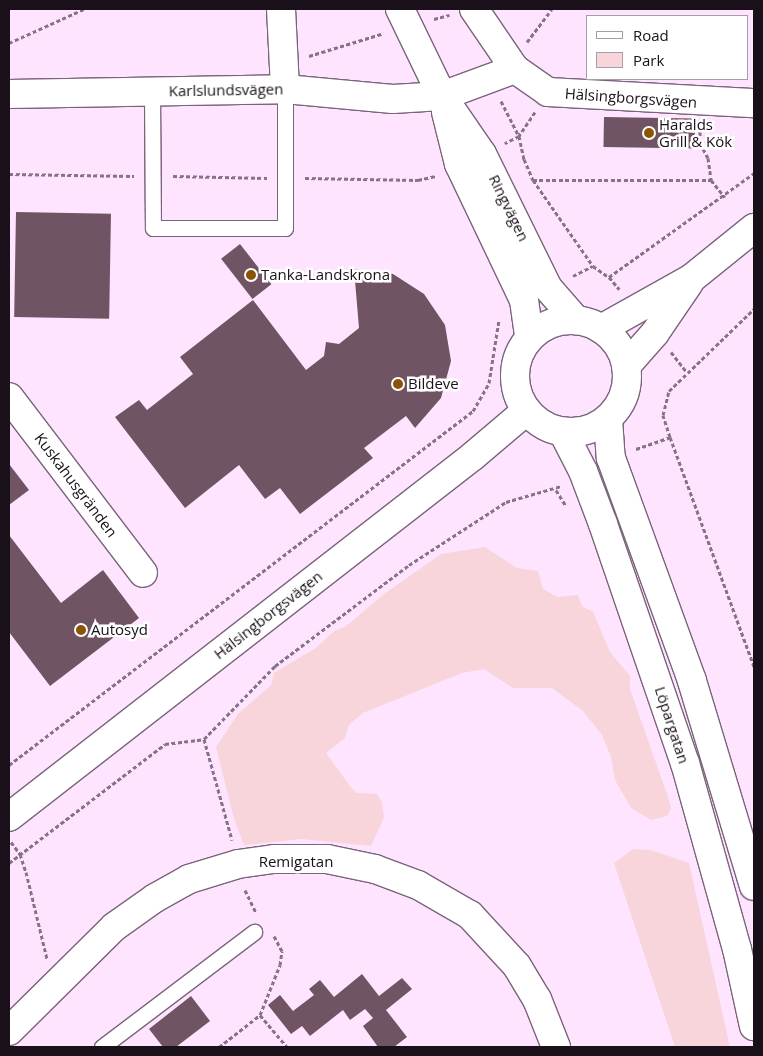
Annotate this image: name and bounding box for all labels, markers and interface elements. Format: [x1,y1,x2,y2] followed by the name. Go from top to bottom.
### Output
[586,15,748,80] legend
[633,25,669,45] text: Road
[633,50,664,70] text: Park
[169,80,283,100] street label: Karlslundsvägen
[564,84,698,112] street label: Hälsingborgsvägen
[659,115,732,150] place label: Haralds Grill & Kök
[643,127,655,139] marker: Haralds Grill & Kök
[485,172,533,244] street label: Ringvägen
[261,266,390,284] place label: Tanka-Landskrona
[245,269,257,281] marker: Tanka-Landskrona
[408,375,459,393] place label: Bildeve
[392,378,404,390] marker: Bildeve
[31,429,121,541] street label: Kuskahusgränden
[210,567,326,663] street label: Hälsingborgsvägen
[91,621,148,639] place label: Autosyd
[75,624,87,636] marker: Autosyd
[651,684,693,766] street label: Löpargatan
[259,853,333,871] street label: Remigatan

